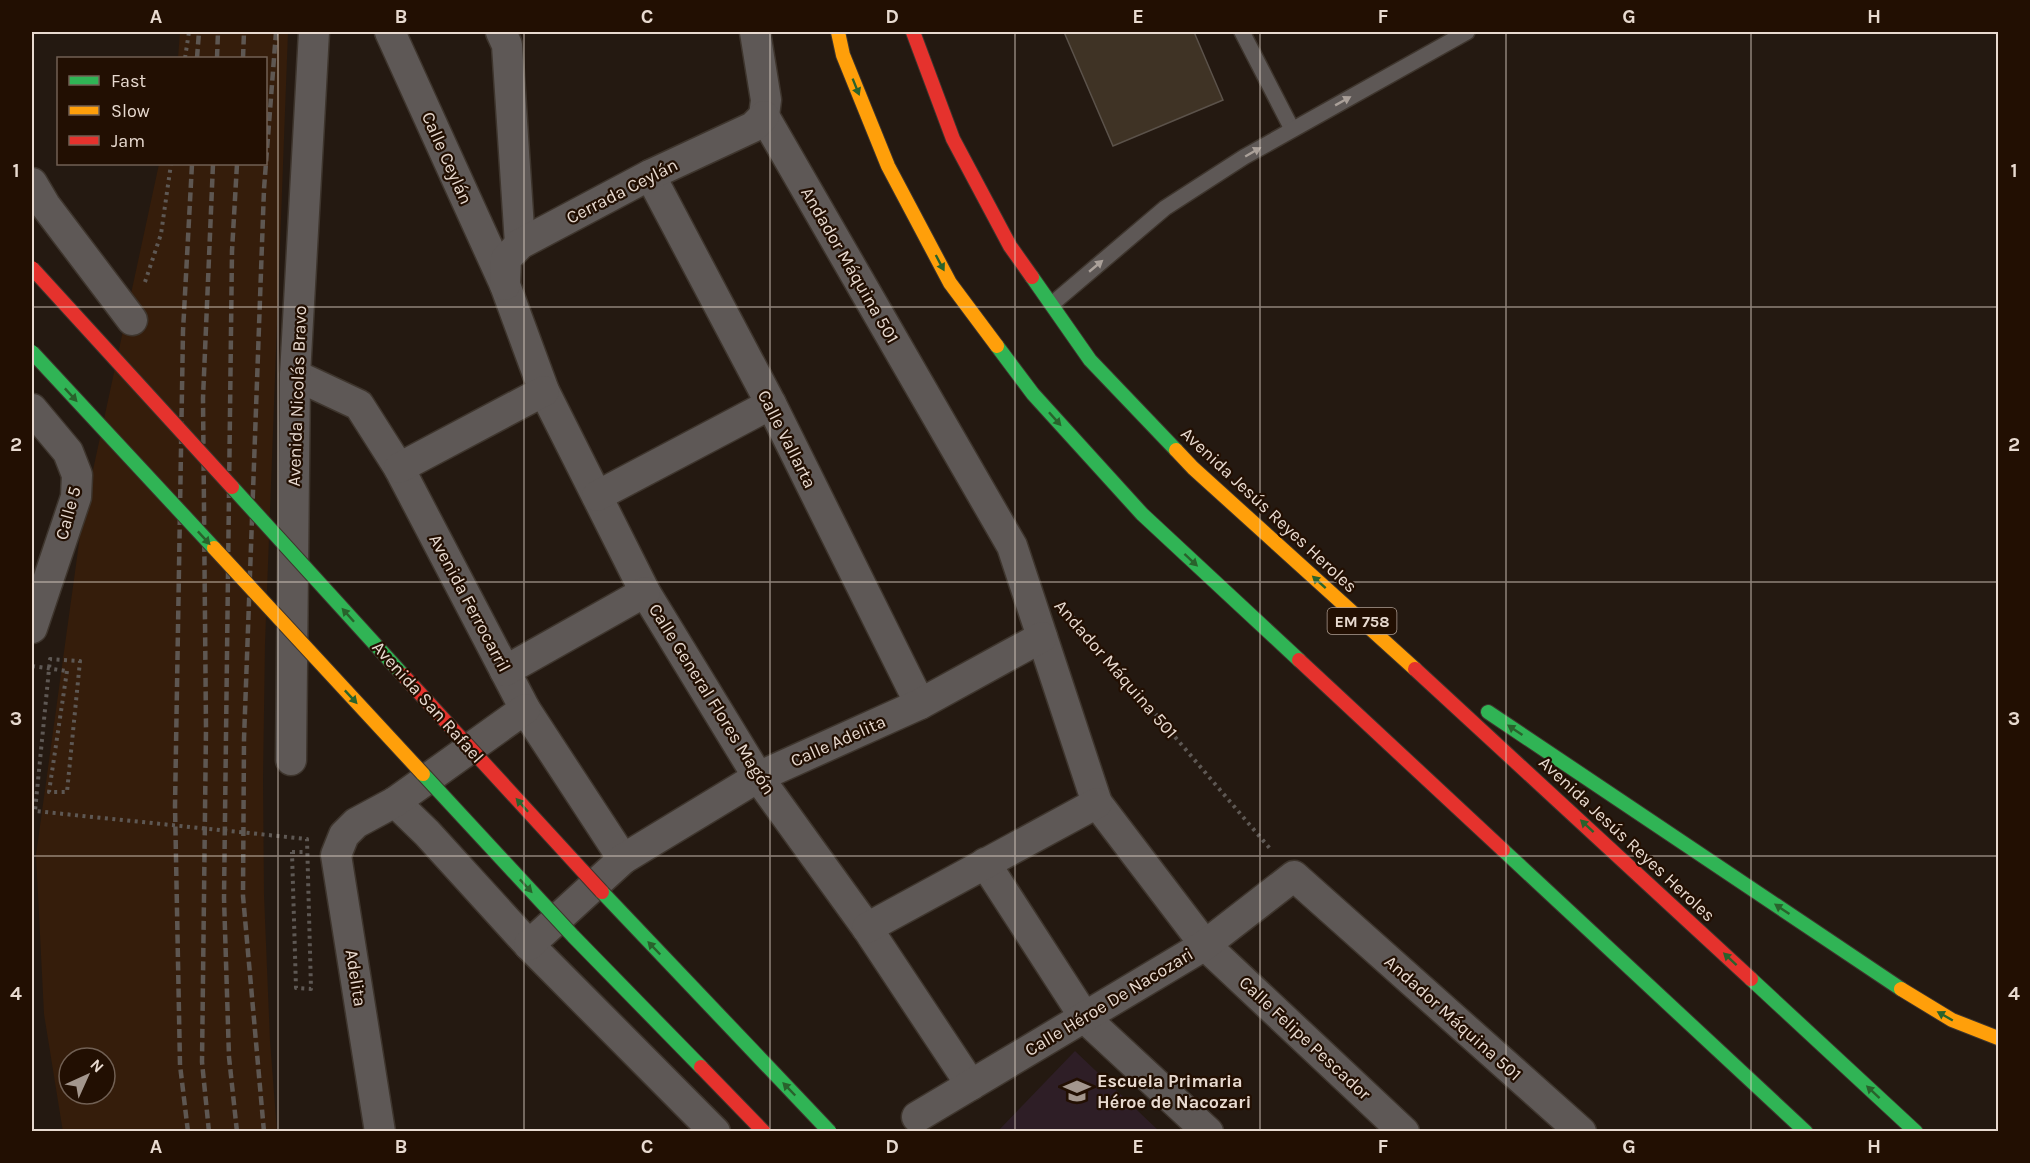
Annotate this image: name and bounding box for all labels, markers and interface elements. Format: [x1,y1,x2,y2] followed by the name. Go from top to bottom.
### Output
[150,5,163,28] text: A
[395,5,407,28] text: B
[641,5,653,28] text: C
[885,5,899,28] text: D
[1132,5,1144,28] text: E
[1378,5,1389,28] text: F
[1622,5,1636,28] text: G
[1867,5,1881,28] text: H
[57,57,267,165] legend
[111,70,146,92] text: Fast
[852,78,861,96] one-way arrow
[1335,96,1352,106] one-way arrow
[111,100,150,122] text: Slow
[417,108,477,208] street label: Calle Ceylán
[111,130,145,152] text: Jam
[1245,147,1262,157] one-way arrow
[562,153,682,229] street label: Cerrada Ceylán
[12,159,20,182] text: 1
[2010,159,2018,182] text: 1
[796,183,904,347] street label: Andador Máquina 501
[935,254,945,271] one-way arrow
[1088,260,1104,273] one-way arrow
[283,305,311,487] street label: Avenida Nicolás Bravo
[753,386,821,492] street label: Calle Vallarta
[64,387,77,402] one-way arrow
[1048,412,1062,426] one-way arrow
[1176,423,1362,597] street label: Avenida Jesús Reyes Heroles
[10,433,22,456] text: 2
[2008,433,2020,456] text: 2
[50,484,86,542] street label: Calle 5
[197,530,210,545] one-way arrow
[424,530,516,676] street label: Avenida Ferrocarril
[1183,552,1197,566] one-way arrow
[1312,576,1327,589] one-way arrow
[1050,595,1182,743] street label: Andador Máquina 501
[644,599,780,799] street label: Calle General Flores Magón
[341,607,355,622] one-way arrow
[1328,608,1396,634] road number: EM 758
[367,636,489,768] street label: Avenida San Rafael
[344,689,358,704] one-way arrow
[10,707,22,730] text: 3
[2008,707,2020,730] text: 3
[787,710,889,772] street label: Calle Adelita
[1507,725,1523,736] one-way arrow
[1534,752,1720,926] street label: Avenida Jesús Reyes Heroles
[516,798,529,813] one-way arrow
[1581,820,1595,834] one-way arrow
[519,878,533,893] one-way arrow
[1774,904,1790,915] one-way arrow
[647,941,661,956] one-way arrow
[1021,943,1197,1061] street label: Calle Héroe De Nacozari
[341,948,371,1008] street label: Adelita
[1380,951,1526,1085] street label: Andador Máquina 501
[1723,952,1738,966] one-way arrow
[1235,971,1376,1105] street label: Calle Felipe Pescador
[10,982,22,1005] text: 4
[2008,982,2020,1005] text: 4
[1936,1011,1953,1021] one-way arrow
[57,1046,117,1106] north arrow
[86,1055,108,1077] text: N
[1097,1070,1251,1113] place label: Escuela Primaria Héroe de Nacozari
[1062,1076,1092,1106] school or university icon: Escuela Primaria Héroe de Nacozari
[782,1082,796,1097] one-way arrow
[1866,1086,1881,1099] one-way arrow
[150,1135,163,1158] text: A
[395,1135,407,1158] text: B
[641,1135,653,1158] text: C
[885,1135,899,1158] text: D
[1132,1135,1144,1158] text: E
[1378,1135,1389,1158] text: F
[1622,1135,1636,1158] text: G
[1867,1135,1881,1158] text: H

